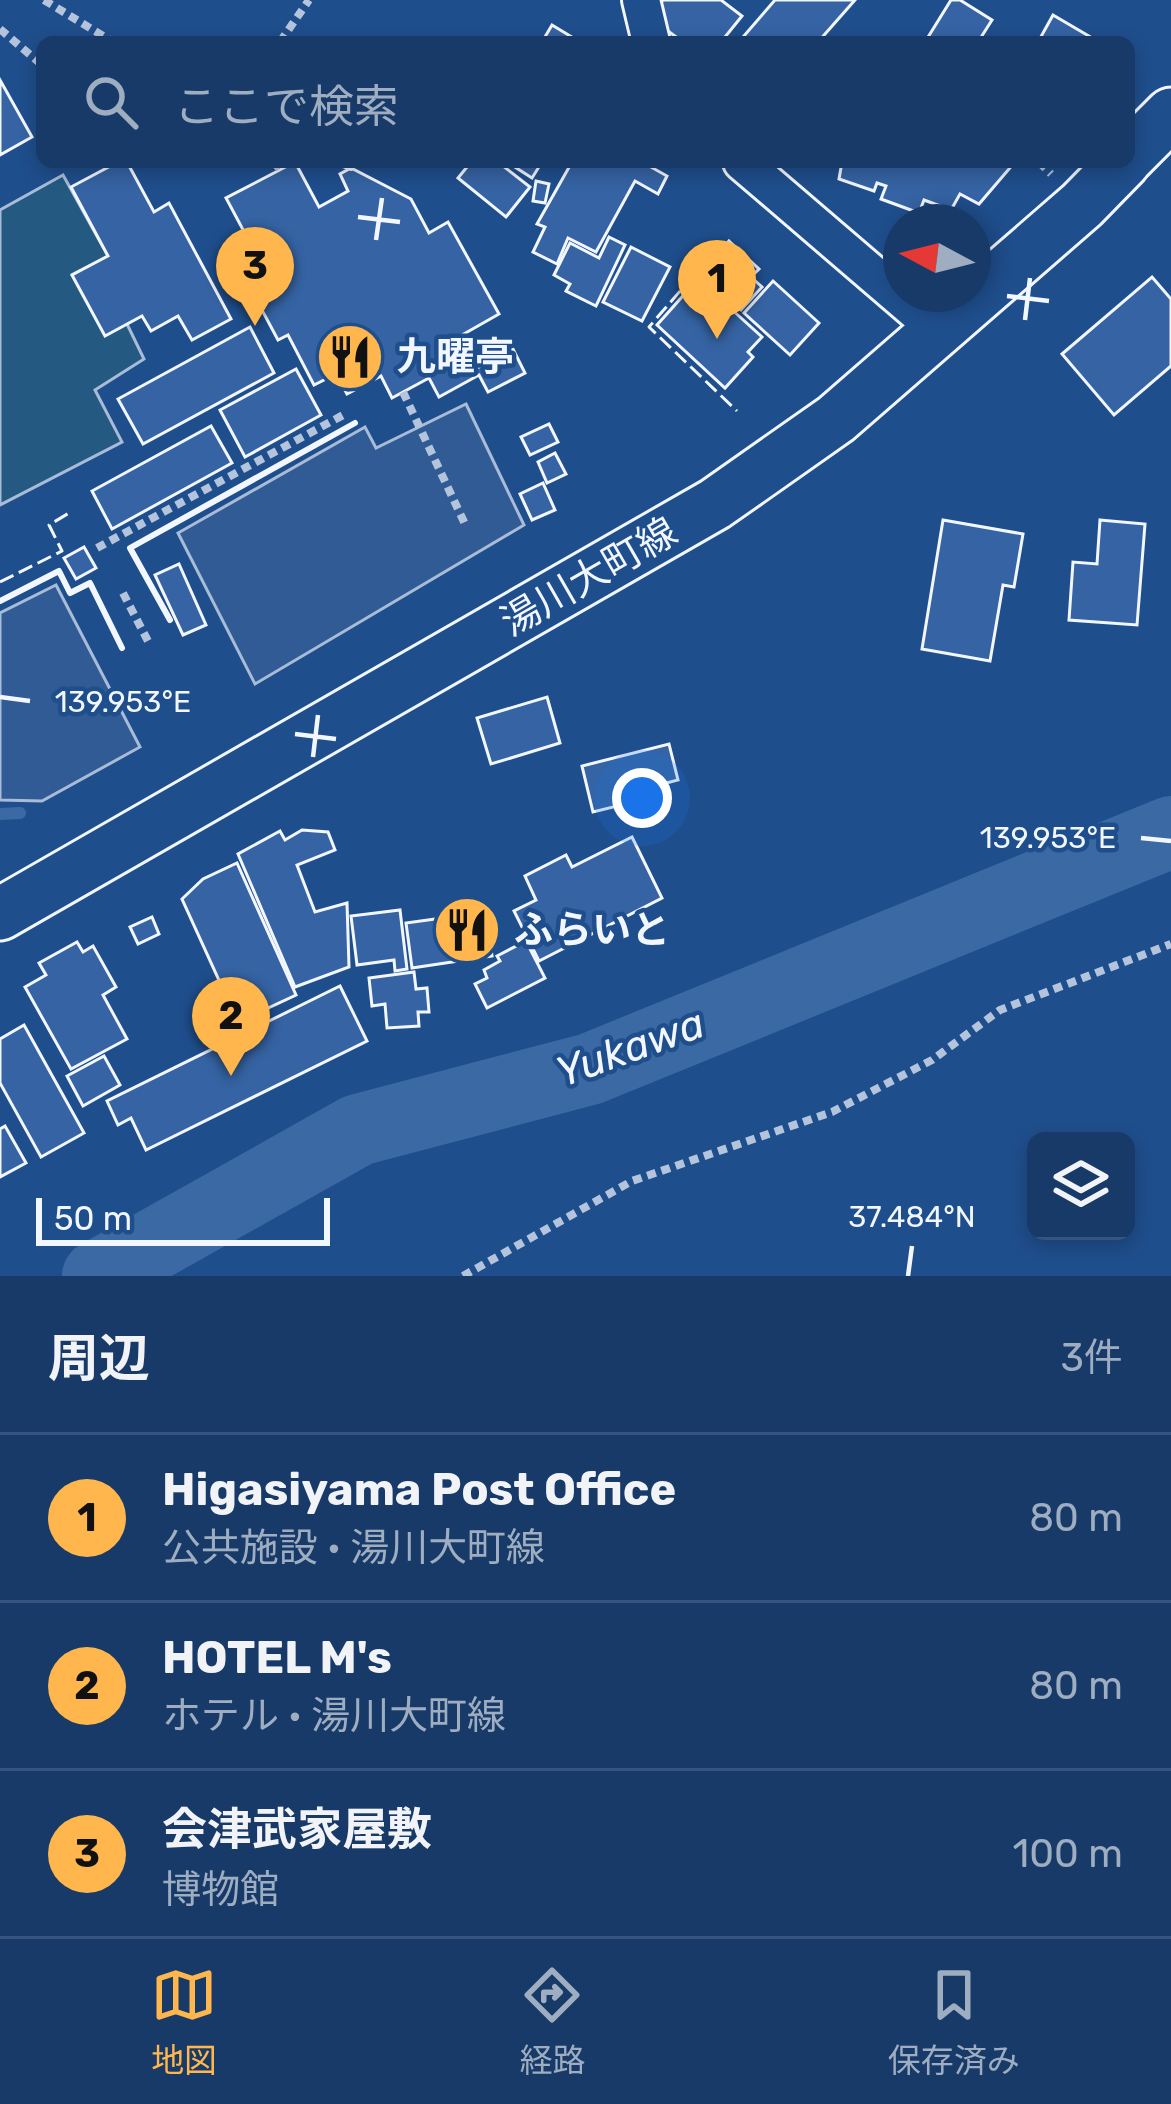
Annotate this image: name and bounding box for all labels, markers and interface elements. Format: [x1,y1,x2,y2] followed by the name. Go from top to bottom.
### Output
[36,36,1135,168] search box
[78,69,144,135] icon: search
[174,80,399,133] text: ここで検索
[883,204,991,312] north arrow
[216,227,294,326] pin: 3
[678,240,756,339] pin: 1
[315,322,385,392] restaurant icon: 九曜亭
[397,334,514,380] place label: 九曜亭
[493,508,685,646] street label: 湯川大町線
[55,684,191,720] text: 139.953°E
[612,768,672,828] your location
[980,820,1116,856] text: 139.953°E
[432,895,502,965] restaurant icon: ふらいと
[514,907,670,953] place label: ふらいと
[192,977,270,1076] pin: 2
[549,998,711,1098] water label: Yukawa
[1027,1132,1135,1240] map controls
[1027,1132,1135,1240] button: layers
[36,1192,330,1245] scale bar
[54,1199,132,1238] text: 50 m
[848,1199,976,1235] text: 37.484°N
[48,1328,150,1389] text: 周辺
[1061,1335,1123,1381] text: 3件
[162,1463,676,1516] text: Higasiyama Post Office
[77,1495,97,1541] text: 1
[1029,1495,1123,1541] text: 80 m
[162,1525,545,1571] text: 公共施設 · 湯川大町線
[162,1631,392,1684] text: HOTEL M's
[74,1663,100,1709] text: 2
[1029,1663,1123,1709] text: 80 m
[162,1693,506,1739] text: ホテル · 湯川大町線
[162,1803,432,1856] text: 会津武家屋敷
[74,1831,100,1877] text: 3
[1013,1831,1123,1877] text: 100 m
[162,1867,279,1913] text: 博物館
[151,1962,217,2082] tab: 地図
[519,1962,585,2082] tab: 経路
[888,1962,1020,2082] tab: 保存済み

